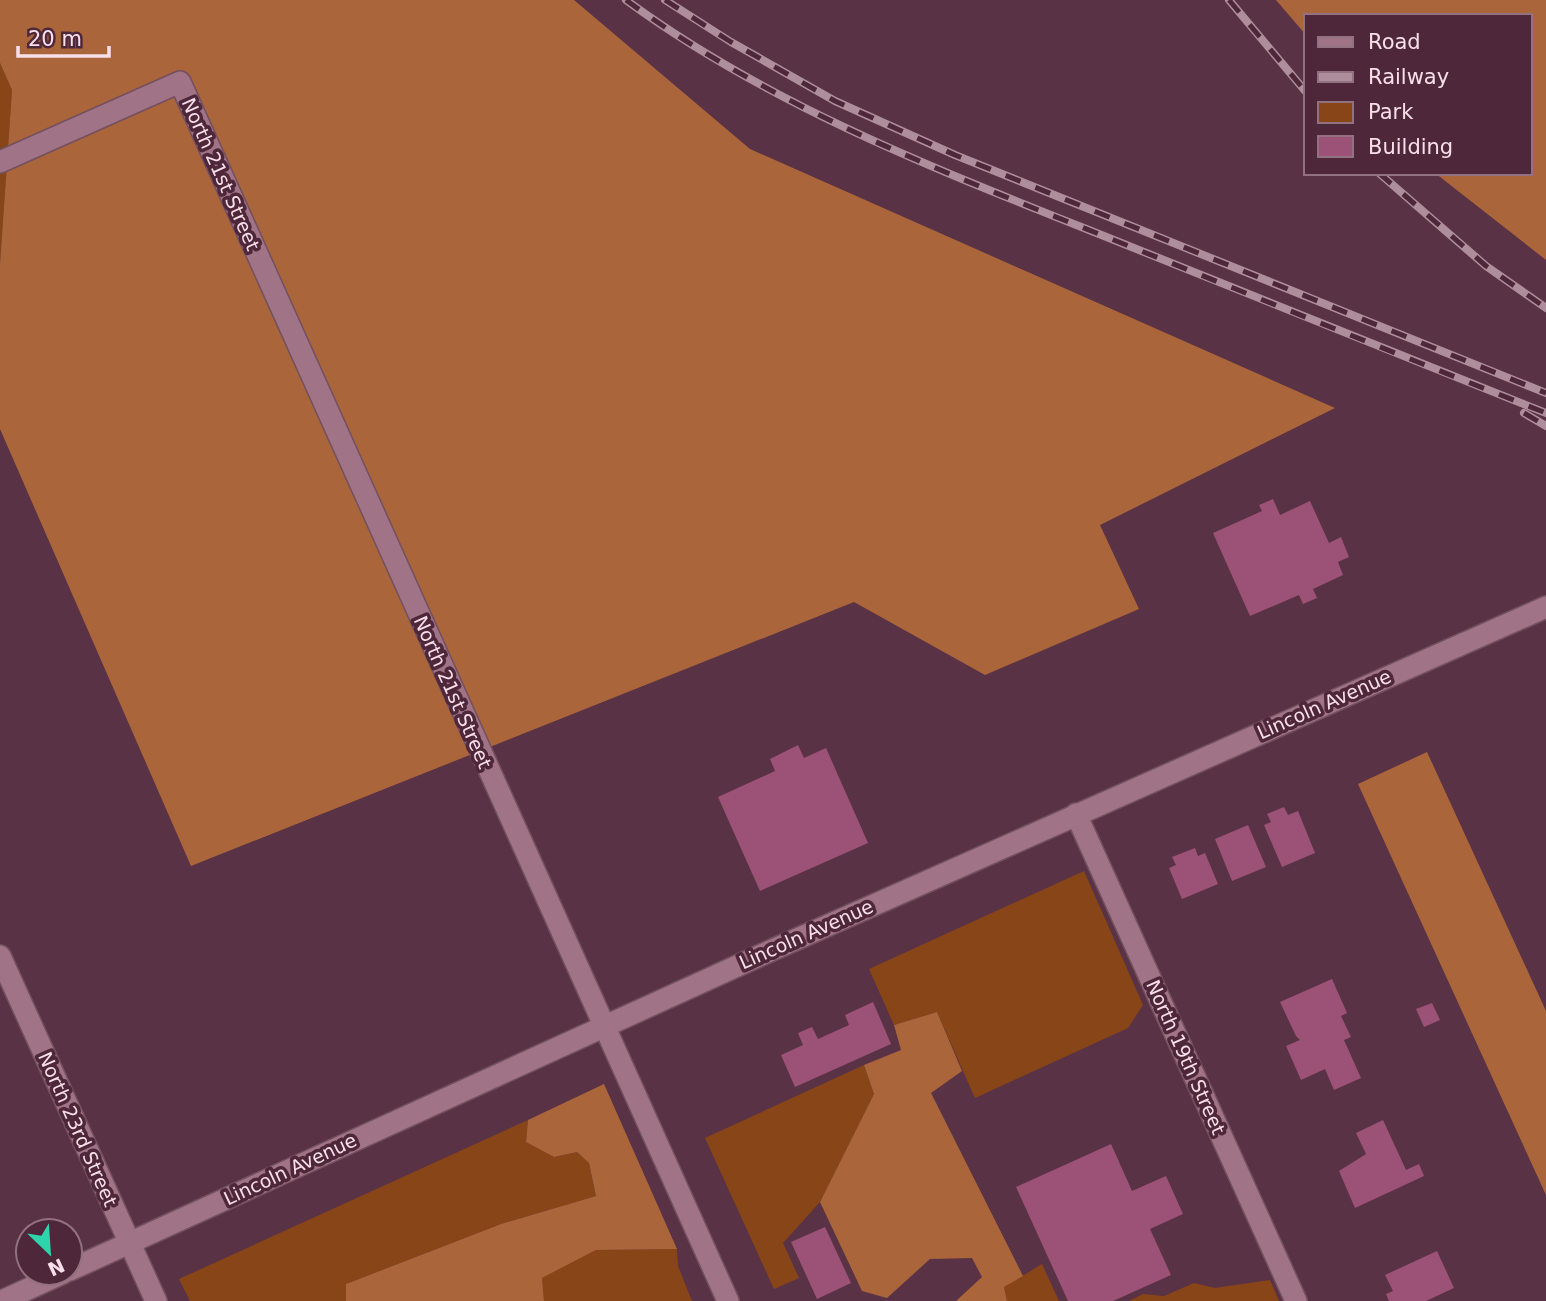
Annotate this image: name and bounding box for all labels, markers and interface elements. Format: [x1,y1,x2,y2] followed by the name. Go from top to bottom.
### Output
[18,14,108,58] scale bar
[1304,14,1532,175] legend
[28,27,82,51] text: 20 m
[1368,30,1421,54] text: Road
[1368,65,1449,89] text: Railway
[178,94,264,254] street label: North 21st Street
[1368,100,1414,124] text: Park
[1368,135,1453,159] text: Building
[410,612,496,772] street label: North 21st Street
[1254,665,1394,743] street label: Lincoln Avenue
[736,895,876,973] street label: Lincoln Avenue
[1142,976,1230,1138] street label: North 19th Street
[34,1048,122,1210] street label: North 23rd Street
[220,1129,360,1209] street label: Lincoln Avenue
[14,1217,84,1287] north arrow
[44,1254,68,1281] text: N

